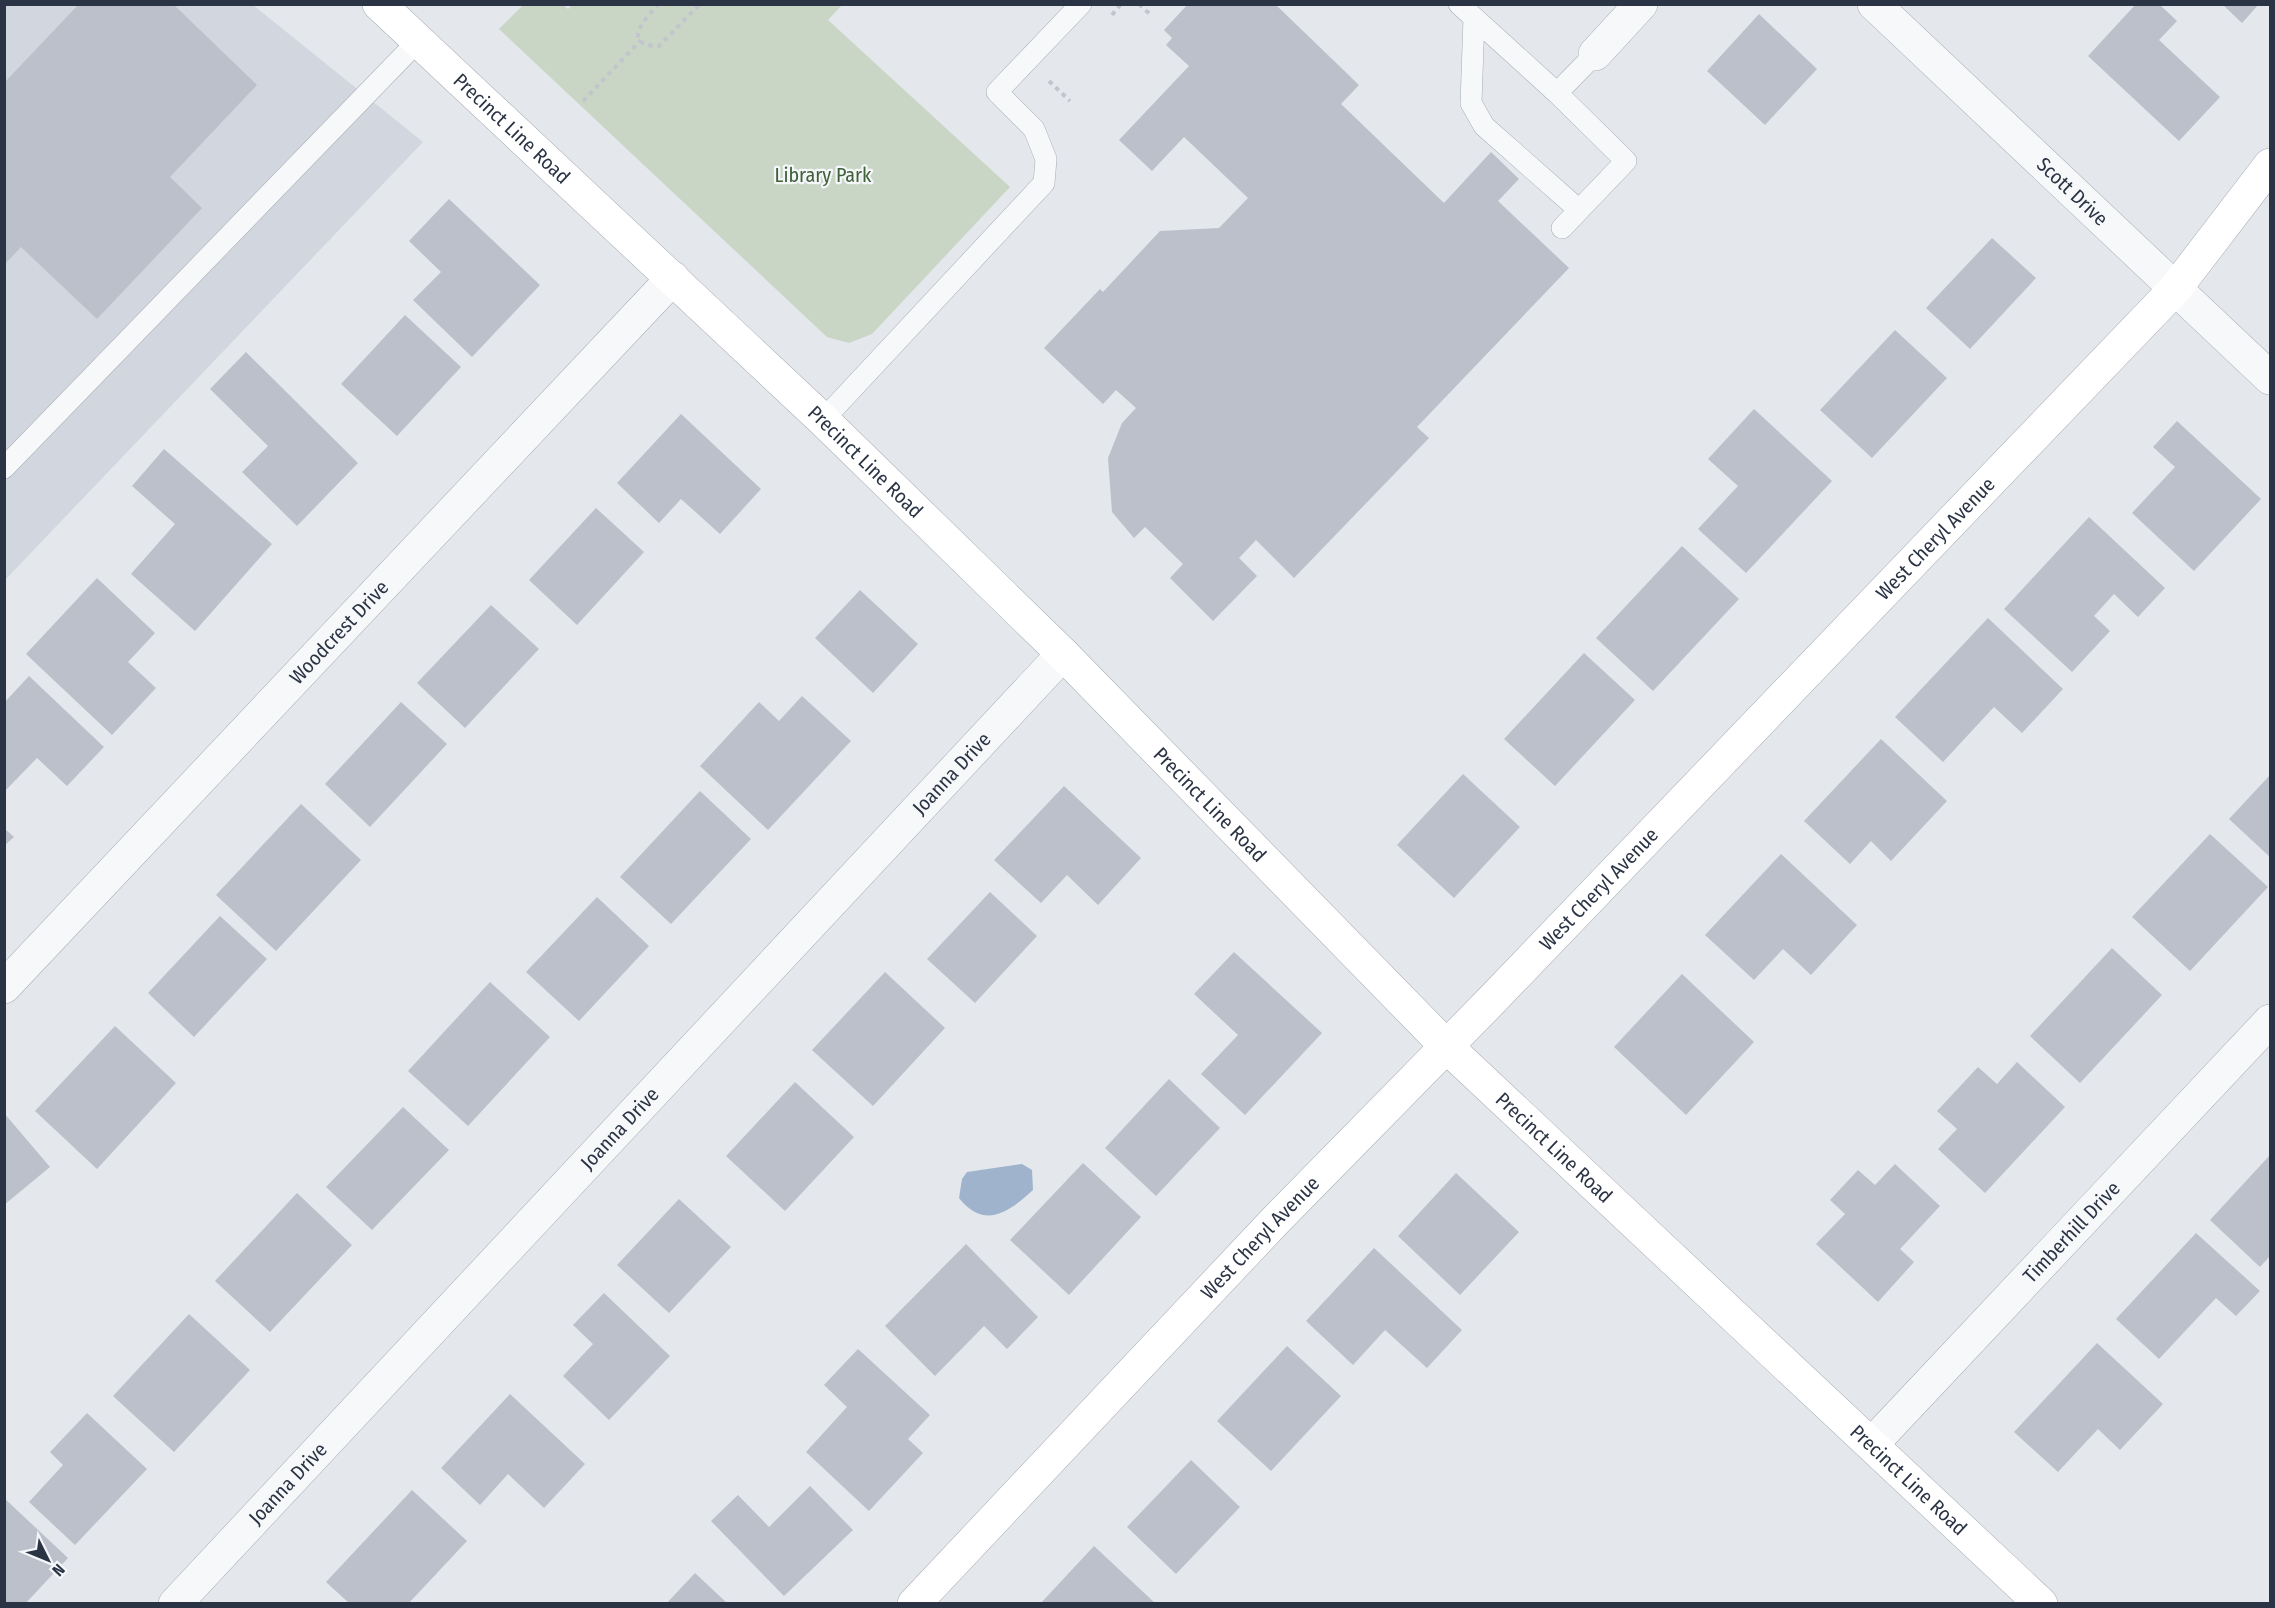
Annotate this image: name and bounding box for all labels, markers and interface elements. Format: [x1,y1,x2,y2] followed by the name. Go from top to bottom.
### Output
[449,68,575,189] street label: Precinct Line Road
[2032,152,2113,231] street label: Scott Drive
[775,163,872,187] park label: Library Park
[803,400,928,523] street label: Precinct Line Road
[1871,472,2000,605] street label: West Cheryl Avenue
[284,575,393,689] street label: Woodcrest Drive
[907,727,996,819] street label: Joanna Drive
[1149,742,1271,867] street label: Precinct Line Road
[1534,823,1663,955] street label: West Cheryl Avenue
[575,1082,664,1174] street label: Joanna Drive
[1491,1087,1617,1208] street label: Precinct Line Road
[1196,1171,1324,1304] street label: West Cheryl Avenue
[2018,1176,2125,1288] street label: Timberhill Drive
[1845,1420,1972,1540] street label: Precinct Line Road
[244,1437,332,1530] street label: Joanna Drive
[18,1530,78,1590] north arrow
[48,1560,69,1580] text: N

